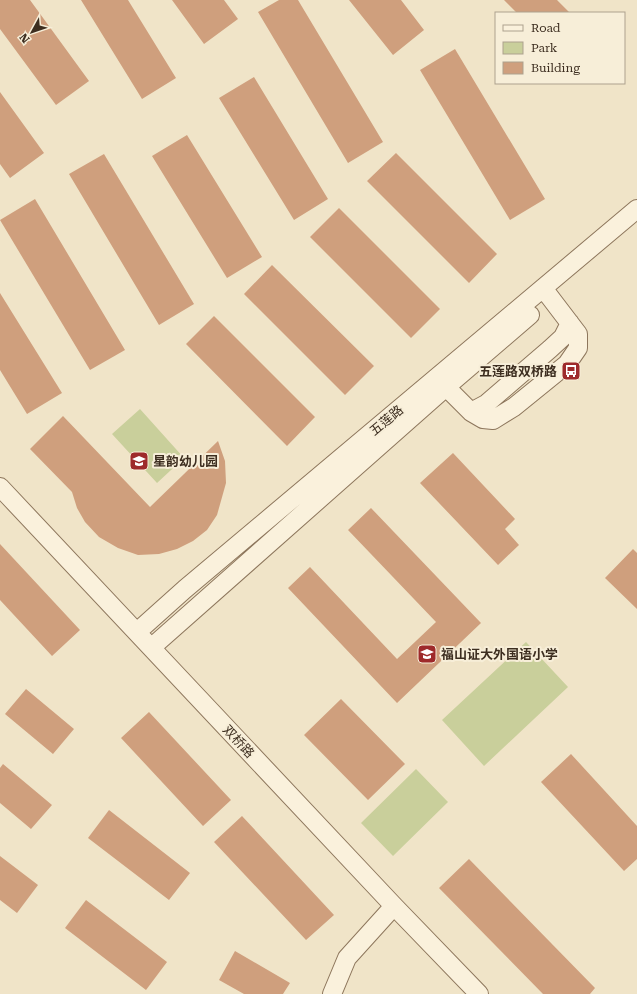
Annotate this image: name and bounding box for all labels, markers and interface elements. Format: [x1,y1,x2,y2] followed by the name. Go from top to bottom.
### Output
[12,12,52,52] north arrow
[495,12,625,84] legend
[531,21,561,35] text: Road
[17,30,32,46] text: N
[531,41,558,55] text: Park
[531,61,580,75] text: Building
[560,360,582,382] bus stop icon: 五莲路双桥路
[479,364,557,379] place label: 五莲路双桥路
[367,402,406,439] street label: 五莲路
[128,450,150,472] school or university icon: 星韵幼儿园
[153,454,218,469] place label: 星韵幼儿园
[416,643,438,665] school or university icon: 福山证大外国语小学
[441,647,558,662] place label: 福山证大外国语小学
[220,722,257,761] street label: 双桥路

